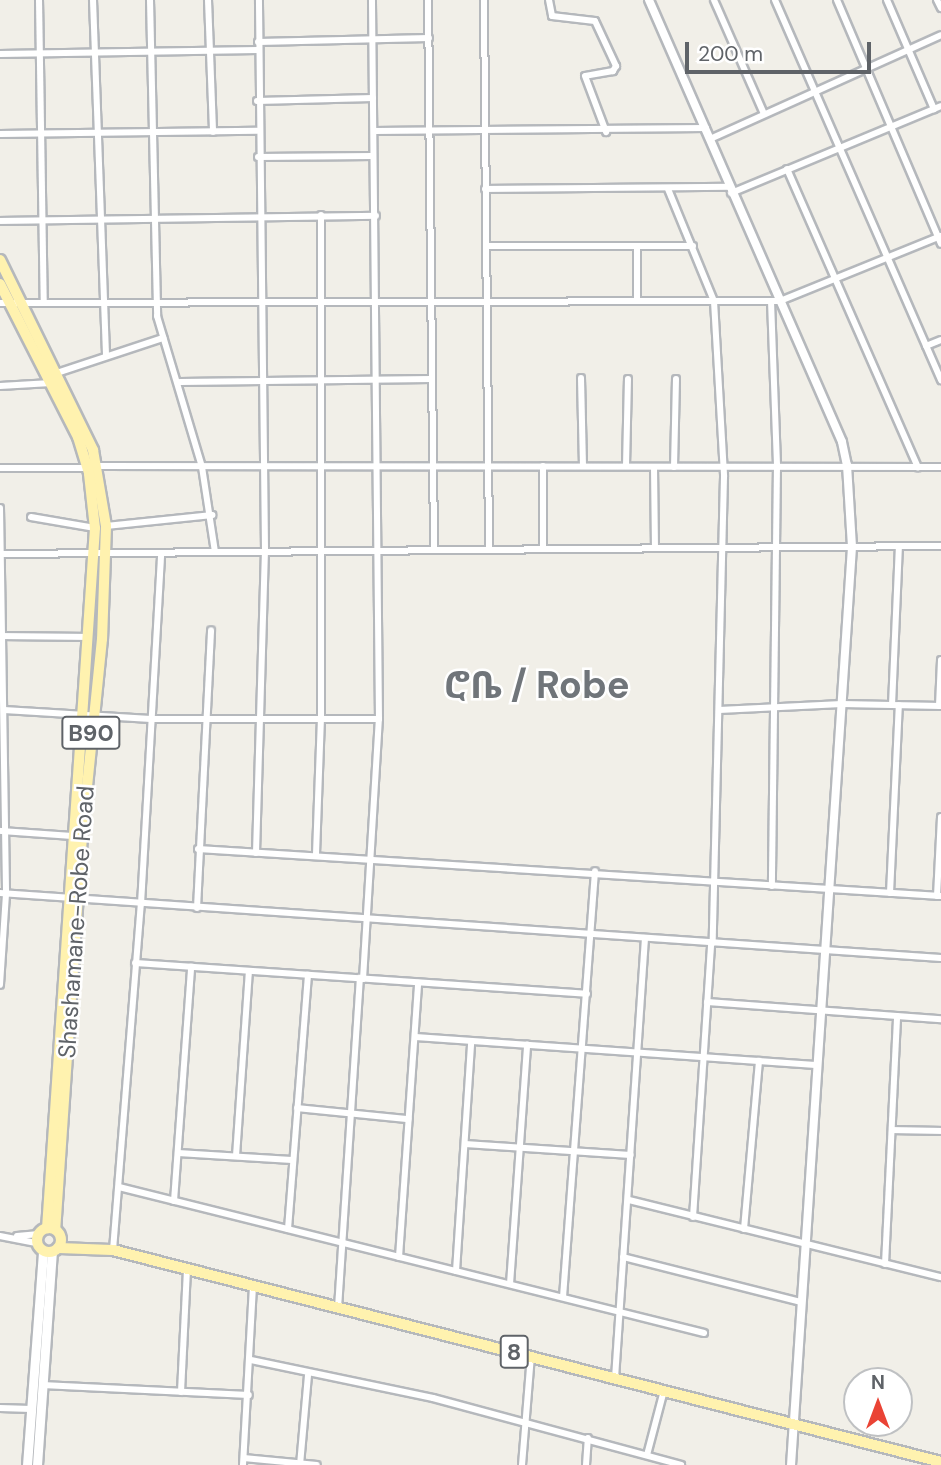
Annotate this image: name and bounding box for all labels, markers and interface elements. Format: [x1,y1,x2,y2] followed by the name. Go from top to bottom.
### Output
[689,28,874,72] scale bar
[698,40,763,68] text: 200 m
[444,663,630,709] district label: ሮቤ / Robe
[61,713,121,752] road number: B90
[52,785,100,1059] street label: Shashamane-Robe Road
[498,1332,530,1372] road number: 8
[843,1367,913,1437] north arrow
[871,1370,885,1395] text: N

